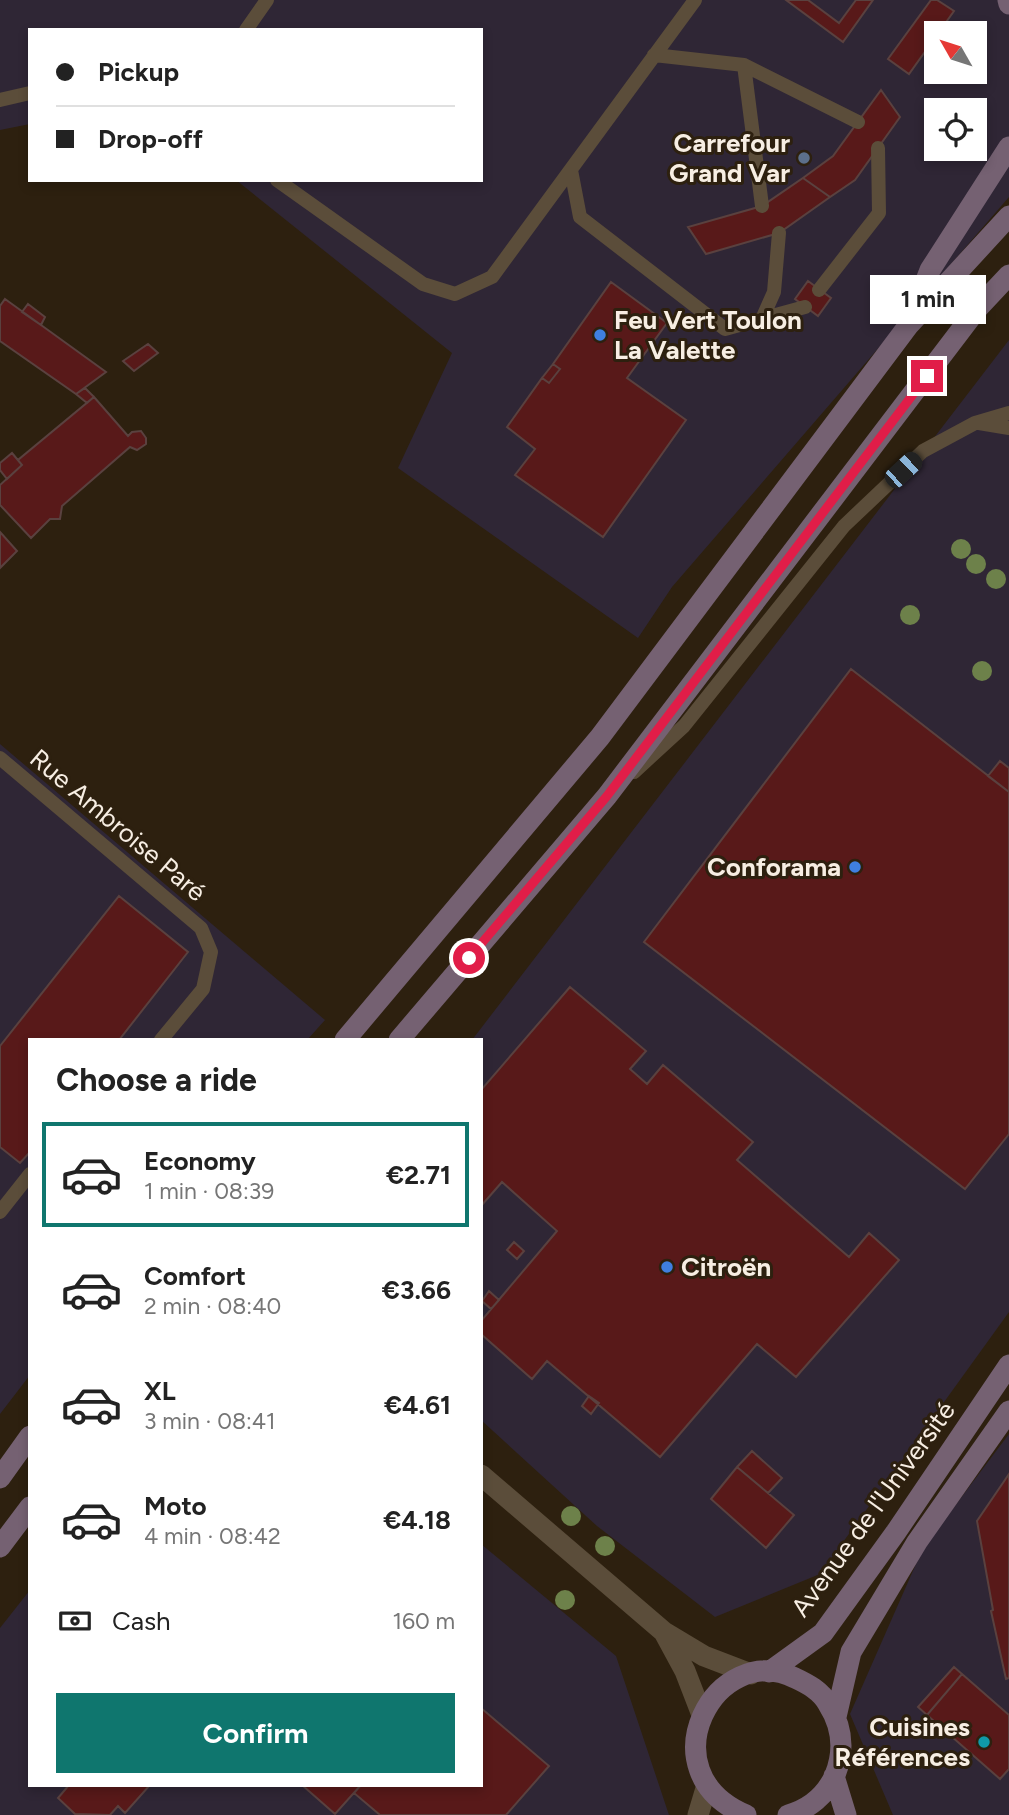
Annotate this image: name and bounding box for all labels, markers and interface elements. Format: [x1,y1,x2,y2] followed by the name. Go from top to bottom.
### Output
[924,21,987,84] north arrow
[924,21,987,161] map controls
[98,56,179,88] text: Pickup
[924,98,987,161] button: locate
[98,123,203,155] text: Drop-off
[669,127,790,189] place label: Carrefour Grand Var
[796,150,812,166] marker: Carrefour Grand Var
[869,274,985,324] callout: 1 min
[901,285,955,313] text: 1 min
[614,304,802,366] place label: Feu Vert Toulon La Valette
[592,327,608,343] marker: Feu Vert Toulon La Valette
[911,360,943,392] route end
[881,448,926,492] car
[23,742,213,908] street label: Rue Ambroise Paré
[707,851,841,883] place label: Conforama
[847,859,863,875] marker: Conforama
[453,942,485,974] route start
[56,1061,257,1099] text: Choose a ride
[60,1143,123,1206] icon: car
[144,1145,256,1177] text: Economy
[386,1159,451,1191] text: €2.71
[144,1177,274,1205] text: 1 min · 08:39
[681,1251,771,1283] place label: Citroën
[60,1258,123,1321] icon: car
[659,1259,675,1275] marker: Citroën
[144,1260,246,1292] text: Comfort
[382,1274,451,1306] text: €3.66
[144,1292,281,1320] text: 2 min · 08:40
[60,1373,123,1436] icon: car
[144,1375,176,1407] text: XL
[384,1389,451,1421] text: €4.61
[784,1395,962,1623] street label: Avenue de l'Université
[144,1407,276,1435] text: 3 min · 08:41
[60,1488,123,1551] icon: car
[144,1490,207,1522] text: Moto
[383,1504,451,1536] text: €4.18
[144,1522,281,1550] text: 4 min · 08:42
[56,1602,94,1640] icon: cash
[112,1605,171,1637] text: Cash
[392,1607,455,1635] text: 160 m
[56,1693,455,1773] button: Confirm
[835,1711,970,1773] place label: Cuisines Références
[976,1734,992,1750] marker: Cuisines Références

